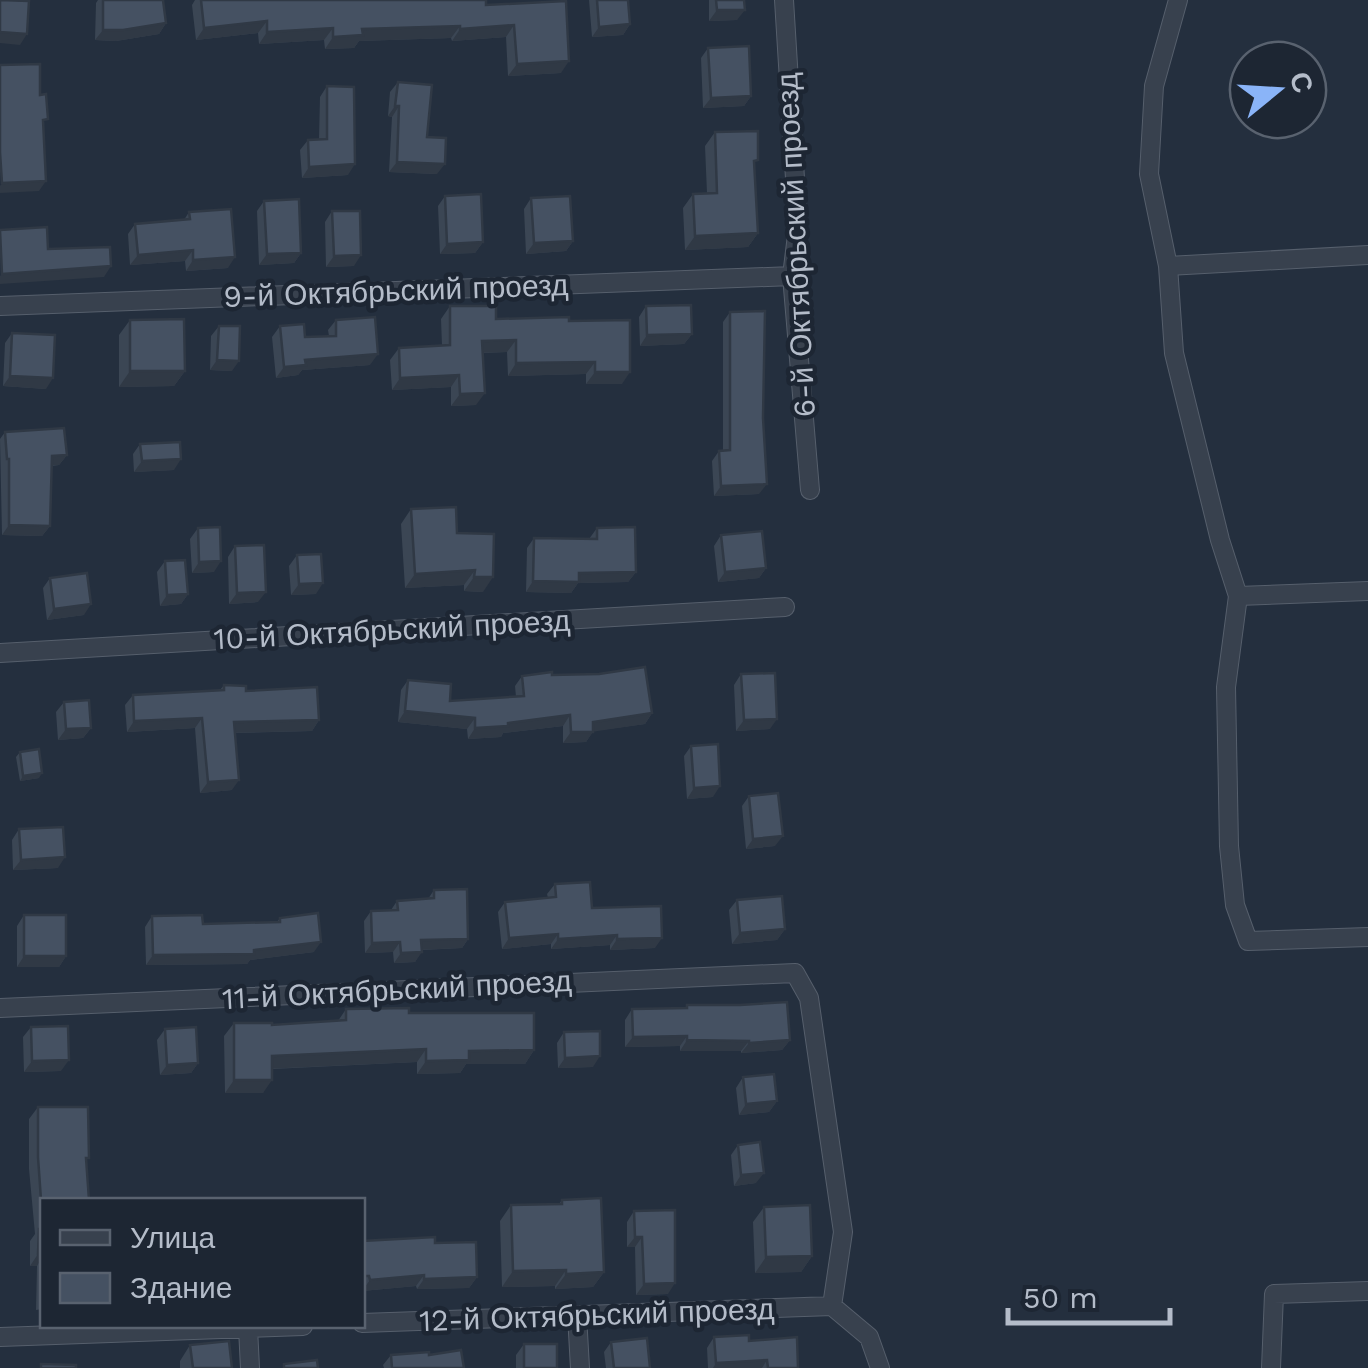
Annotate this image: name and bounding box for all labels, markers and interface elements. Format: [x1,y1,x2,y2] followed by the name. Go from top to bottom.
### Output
[1228,40,1328,140] north arrow
[1282,68,1320,97] text: С
[769,72,822,418] street label: 6-й Октябрьский проезд
[223,267,569,314] street label: 9-й Октябрьский проезд
[213,603,571,656] street label: 10-й Октябрьский проезд
[221,963,573,1016] street label: 11-й Октябрьский проезд
[40,1198,365,1328] legend
[130,1220,215,1255] text: Улица
[1008,1263,1170,1325] scale bar
[130,1270,232,1305] text: Здание
[1023,1280,1098,1315] text: 50 m
[419,1291,775,1338] street label: 12-й Октябрьский проезд

